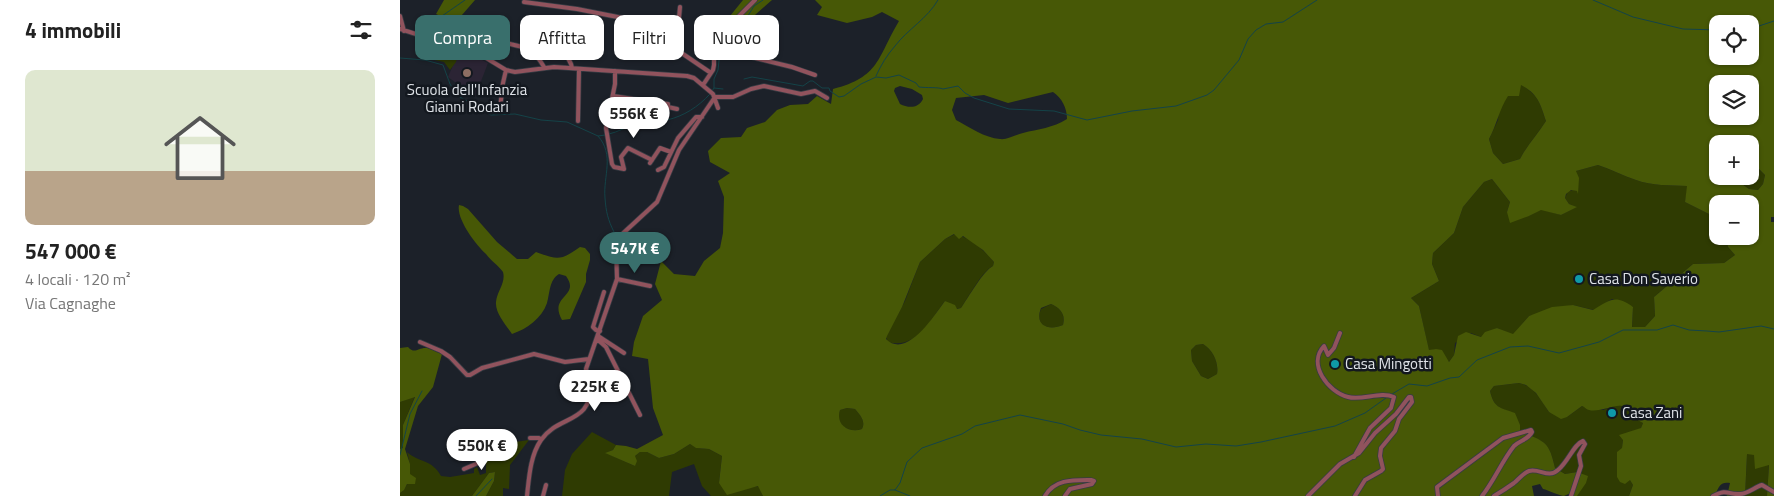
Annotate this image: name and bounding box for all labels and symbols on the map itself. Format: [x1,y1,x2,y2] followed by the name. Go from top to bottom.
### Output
[461,67,473,79] marker: Scuola dell'Infanzia Gianni Rodari
[407,78,528,118] place label: Scuola dell'Infanzia Gianni Rodari
[593,96,675,139] pin: 556K €
[594,232,676,274] pin: 547K €
[1589,267,1698,290] place label: Casa Don Saverio
[1573,273,1585,285] marker: Casa Don Saverio
[1345,352,1432,375] place label: Casa Mingotti
[1329,358,1341,370] marker: Casa Mingotti
[554,370,636,412] pin: 225K €
[1622,401,1682,424] place label: Casa Zani
[1606,407,1618,419] marker: Casa Zani
[441,428,523,471] pin: 550K €

